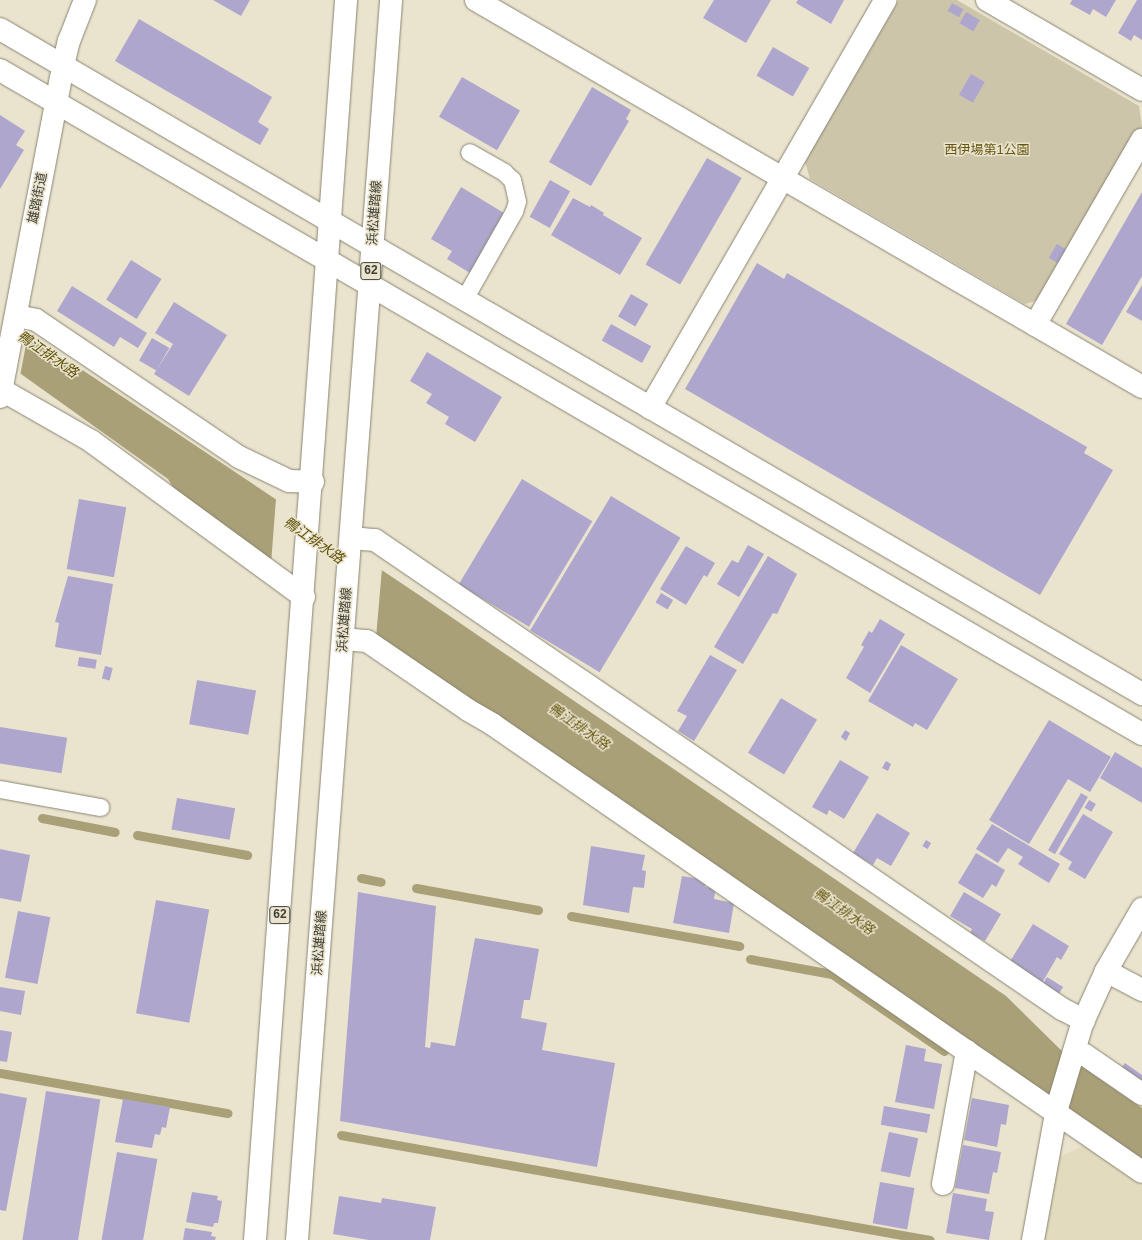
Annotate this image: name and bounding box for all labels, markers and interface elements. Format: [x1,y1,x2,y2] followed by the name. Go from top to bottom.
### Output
[944,142,1030,158] park label: 西伊場第1公園
[25,171,51,225] street label: 雄踏街道
[365,180,385,246] street label: 浜松雄踏線
[360,261,382,281] road number: 62
[15,327,81,381] water label: 鴨江排水路
[281,513,347,567] water label: 鴨江排水路
[335,587,355,653] street label: 浜松雄踏線
[546,699,612,753] water label: 鴨江排水路
[811,884,877,938] water label: 鴨江排水路
[269,905,291,925] road number: 62
[310,910,330,976] street label: 浜松雄踏線

